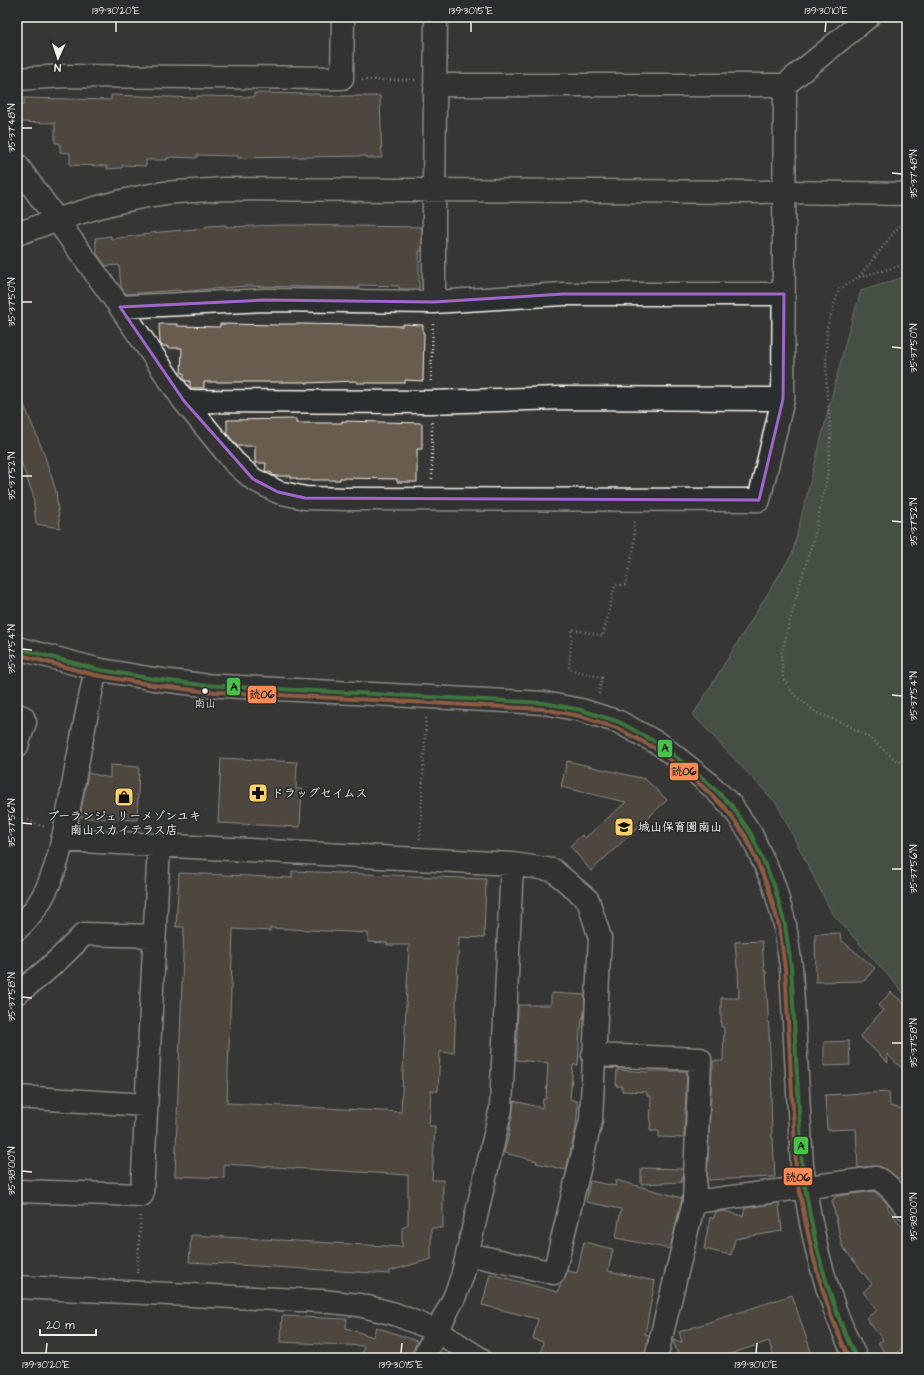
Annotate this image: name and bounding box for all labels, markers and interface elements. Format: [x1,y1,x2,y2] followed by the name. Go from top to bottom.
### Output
[92,4,140,18] text: 139°30'20"E
[449,4,493,18] text: 139°30'15"E
[804,4,848,18] text: 139°30'10"E
[38,38,78,78] north arrow
[54,60,61,75] text: N
[5,103,19,153] text: 35°37'48"N
[907,149,921,199] text: 35°37'48"N
[5,277,19,327] text: 35°37'50"N
[907,323,921,373] text: 35°37'50"N
[5,452,19,500] text: 35°37'52"N
[907,498,921,546] text: 35°37'52"N
[5,624,19,674] text: 35°37'54"N
[907,671,921,721] text: 35°37'54"N
[226,677,241,696] line badge: A
[230,680,238,695] text: A
[247,685,277,704] line badge: 読06
[200,686,210,696] marker: 南山
[250,687,275,702] text: 読06
[194,696,216,711] place label: 南山
[657,739,673,758] line badge: A
[661,741,669,756] text: A
[669,762,699,781] line badge: 読06
[672,764,697,779] text: 読06
[247,782,269,804] pharmacy icon: ドラッグセイムス
[272,785,368,802] place label: ドラッグセイムス
[113,786,135,808] shop icon: ブーランジェリーメゾンユキ 南山スカイテラス店
[5,798,19,848] text: 35°37'56"N
[47,808,201,839] place label: ブーランジェリーメゾンユキ 南山スカイテラス店
[613,816,635,838] school or university icon: 城山保育園南山
[638,819,722,836] place label: 城山保育園南山
[907,844,921,894] text: 35°37'56"N
[5,972,19,1022] text: 35°37'58"N
[907,1018,921,1068] text: 35°37'58"N
[793,1136,809,1155] line badge: A
[797,1139,805,1154] text: A
[5,1147,19,1195] text: 35°38'00"N
[783,1167,813,1186] line badge: 読06
[786,1170,811,1185] text: 読06
[907,1193,921,1241] text: 35°38'00"N
[40,1311,96,1337] scale bar
[46,1317,75,1334] text: 20 m
[22,1358,70,1372] text: 139°30'20"E
[379,1358,423,1372] text: 139°30'15"E
[734,1358,778,1372] text: 139°30'10"E

